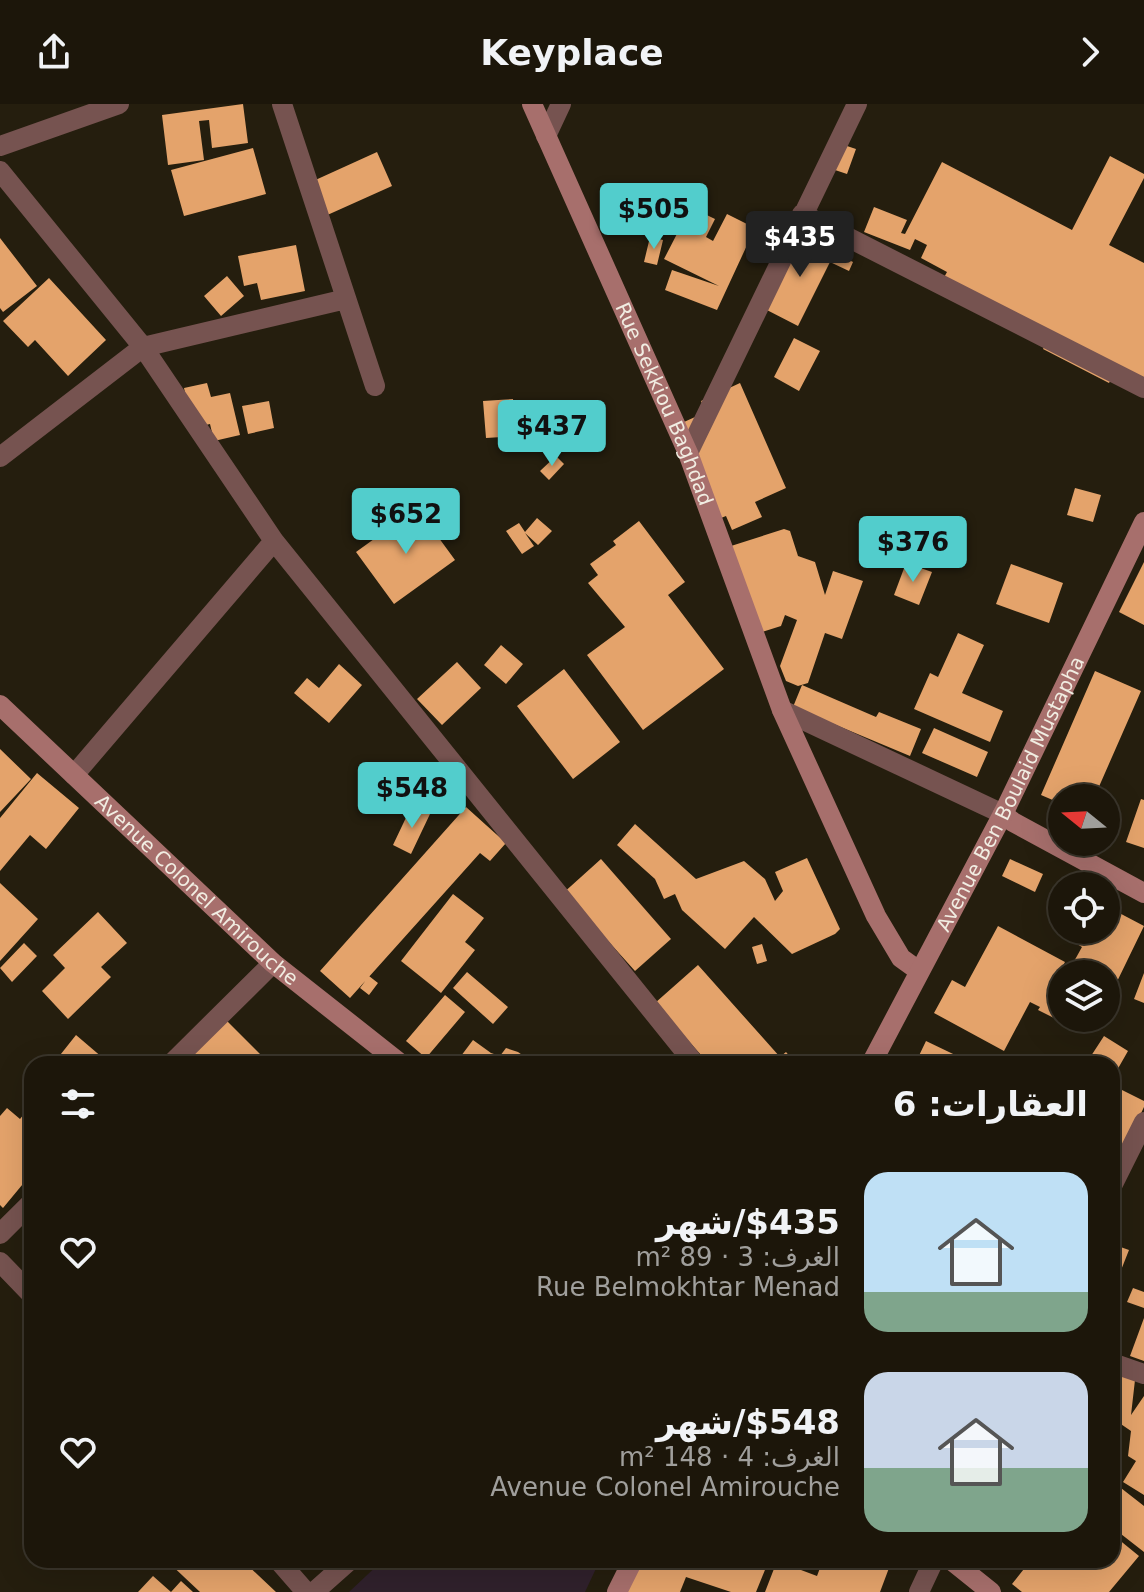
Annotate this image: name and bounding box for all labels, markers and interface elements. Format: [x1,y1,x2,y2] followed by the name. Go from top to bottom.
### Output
[32,30,76,74] icon: share
[1068,30,1112,74] icon: forward
[480,32,664,73] text: Keyplace
[607,183,701,251] pin: $505
[618,194,690,224] text: $505
[753,211,847,279] pin: $435
[764,222,836,252] text: $435
[610,299,718,509] street label: Rue Sekkiou Baghdad
[505,400,599,468] pin: $437
[516,411,588,441] text: $437
[359,488,453,556] pin: $652
[370,499,442,529] text: $652
[866,516,960,584] pin: $376
[877,527,949,557] text: $376
[931,652,1089,936] street label: Avenue Ben Boulaid Mustapha
[365,762,459,830] pin: $548
[376,773,448,803] text: $548
[1048,784,1120,856] north arrow
[1048,784,1120,1032] map controls
[90,789,303,990] street label: Avenue Colonel Amirouche
[1048,872,1120,944] button: locate
[1048,960,1120,1032] button: layers
[56,1082,100,1126] icon: filters
[893,1084,1088,1124] text: العقارات: 6
[656,1202,840,1242] text: $435/شهر
[928,1204,1024,1300] icon: home
[56,1230,100,1274] icon: heart
[636,1242,840,1272] text: الغرف: 3 · 89 m²
[536,1272,840,1302] text: Rue Belmokhtar Menad
[656,1402,840,1442] text: $548/شهر
[928,1404,1024,1500] icon: home
[56,1430,100,1474] icon: heart
[619,1442,840,1472] text: الغرف: 4 · 148 m²
[490,1472,840,1502] text: Avenue Colonel Amirouche

